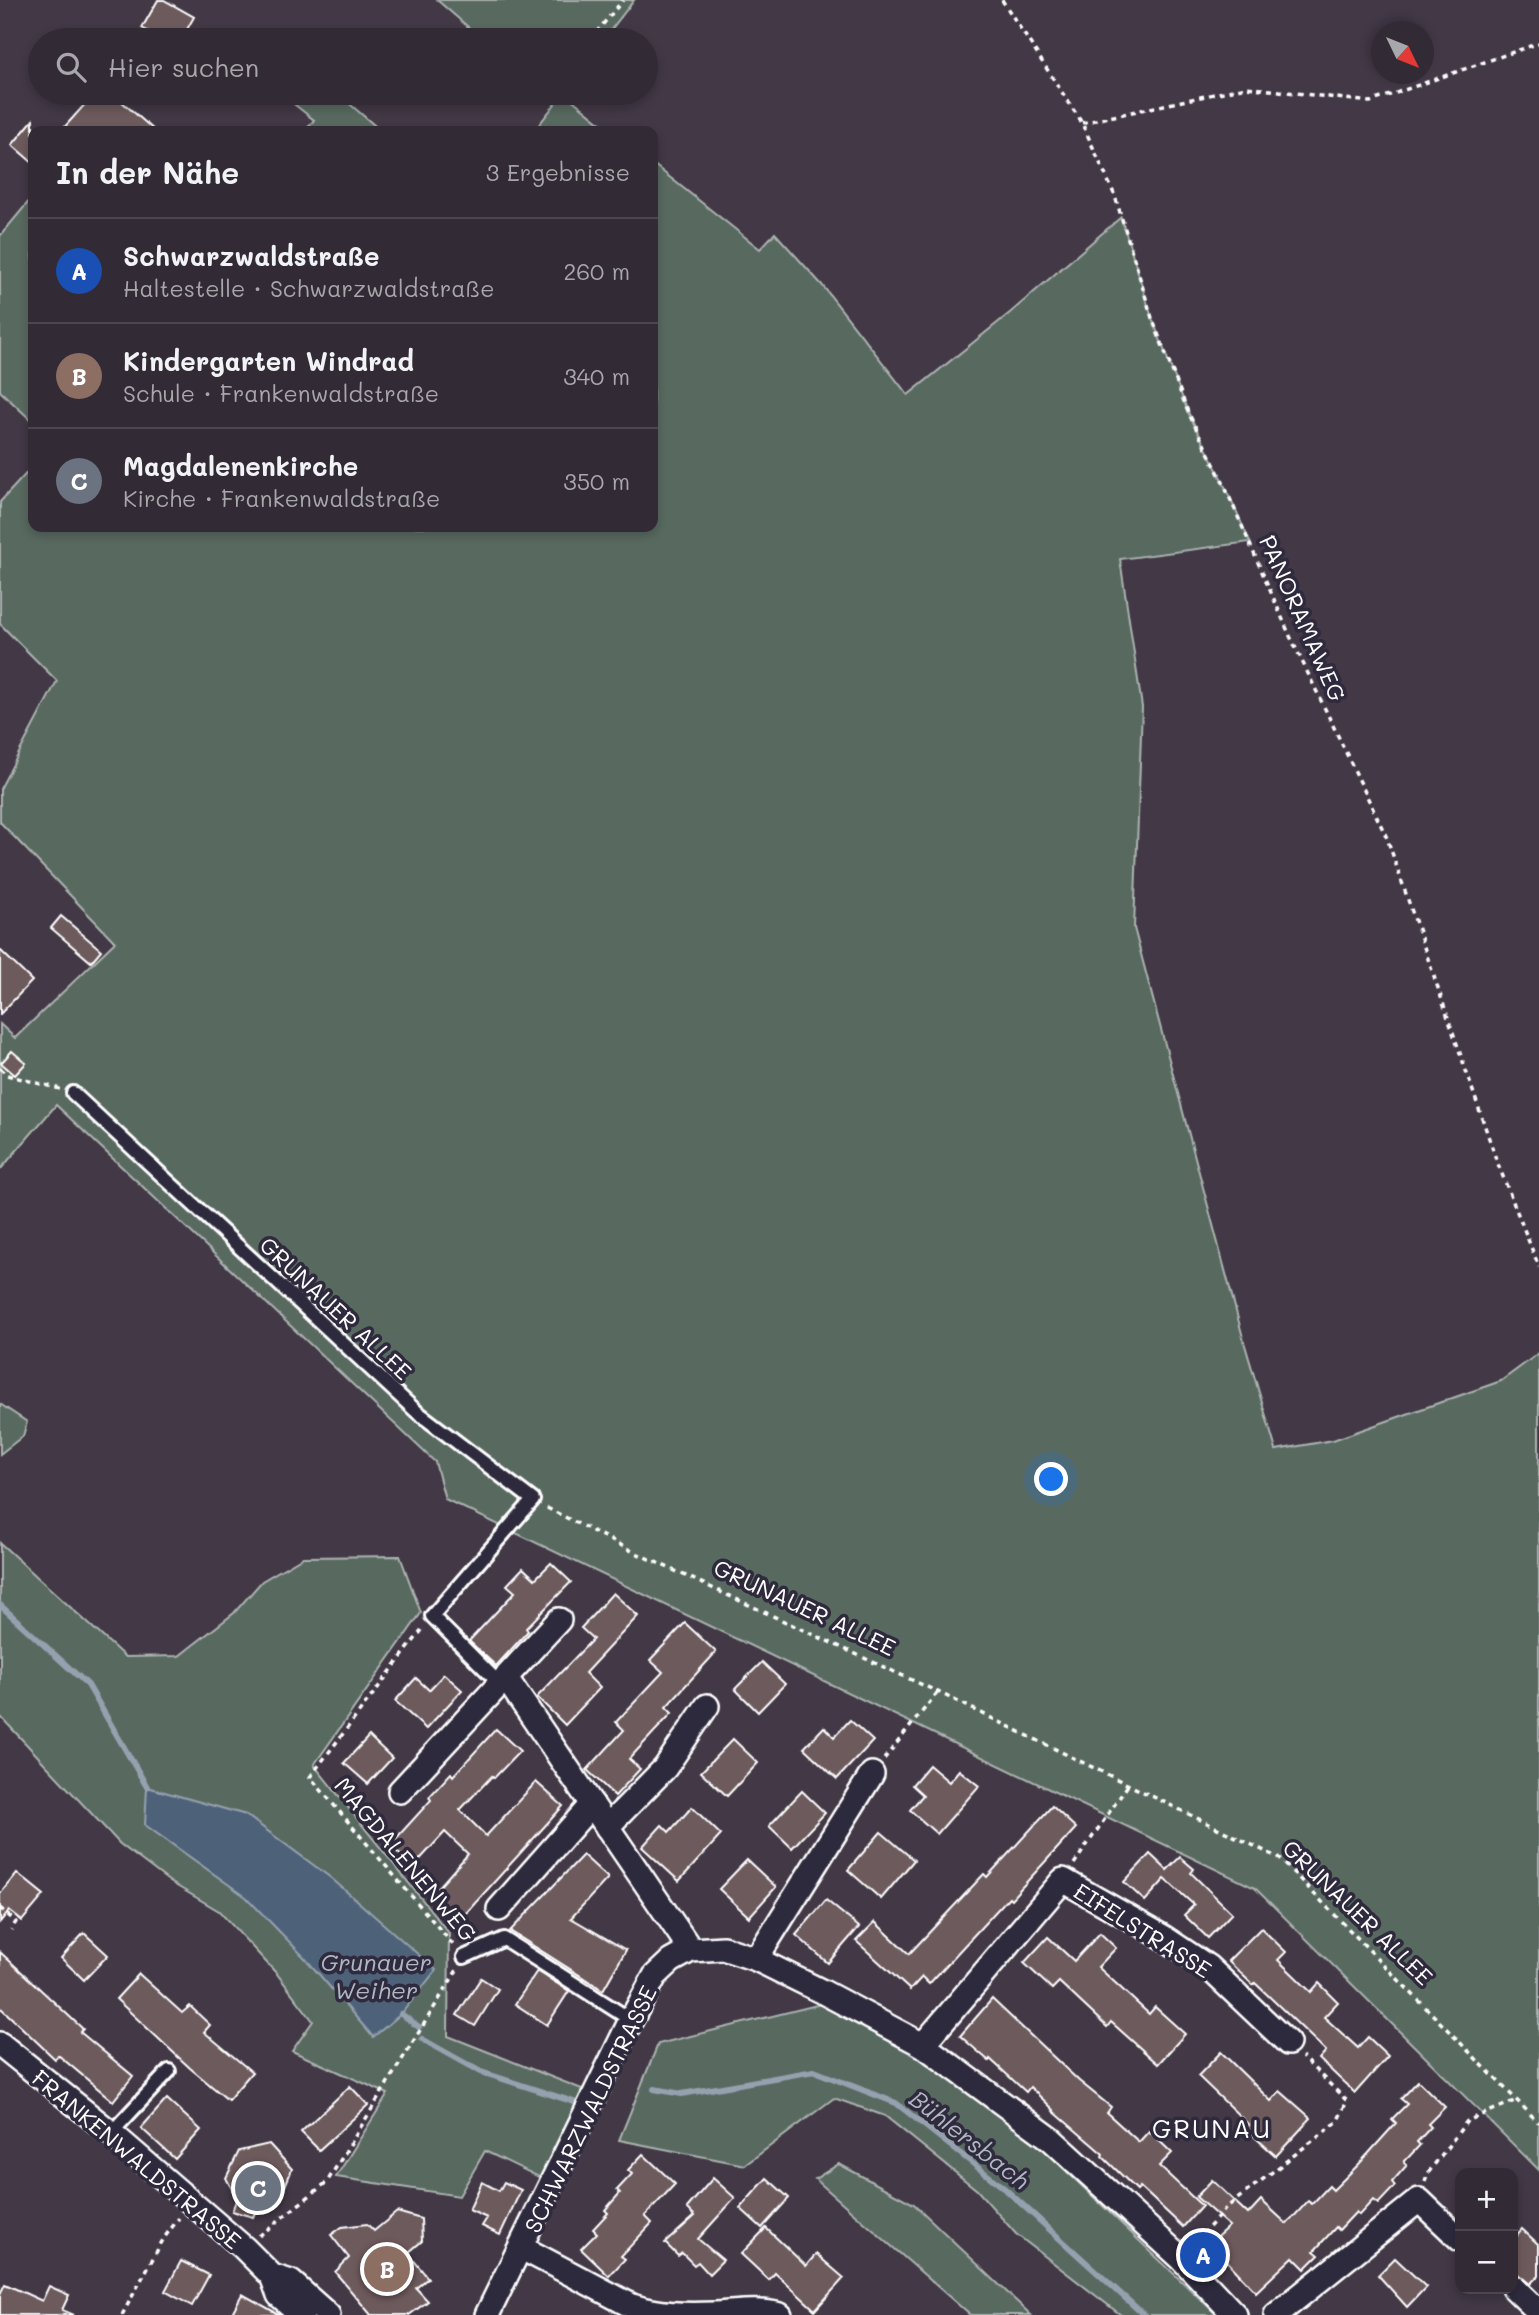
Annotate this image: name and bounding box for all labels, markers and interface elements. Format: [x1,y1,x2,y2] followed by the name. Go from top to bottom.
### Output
[1371,21,1434,84] north arrow
[28,28,658,105] search box
[52,48,90,86] icon: search
[108,50,259,84] text: Hier suchen
[56,152,239,192] text: In der Nähe
[486,157,630,187] text: 3 Ergebnisse
[123,239,380,273] text: Schwarzwaldstraße
[71,256,87,286] text: A
[563,256,630,286] text: 260 m
[123,273,494,303] text: Haltestelle · Schwarzwaldstraße
[123,344,414,378] text: Kindergarten Windrad
[71,361,87,391] text: B
[563,361,630,391] text: 340 m
[123,378,439,408] text: Schule · Frankenwaldstraße
[123,449,358,483] text: Magdalenenkirche
[70,466,88,496] text: C
[563,466,630,496] text: 350 m
[123,483,440,513] text: Kirche · Frankenwaldstraße
[1253,530,1353,706] street label: PANORAMAWEG
[254,1230,418,1386] street label: GRUNAUER ALLEE
[1034,1462,1068,1496] your location
[709,1552,901,1662] street label: GRUNAUER ALLEE
[328,1771,484,1947] street label: MAGDALENENWEG
[1277,1833,1439,1991] street label: GRUNAUER ALLEE
[1069,1876,1217,1984] street label: EIFELSTRASSE
[320,1946,432,2005] water label: Grunauer Weiher
[517,1980,663,2238] street label: SCHWARZWALDSTRASSE
[26,2063,248,2255] street label: FRANKENWALDSTRASSE
[904,2082,1036,2196] water label: Bühlersbach
[1152,2111,1272,2145] district label: GRUNAU
[235,2162,281,2214] pin: C
[1455,2168,1518,2294] map controls
[1455,2168,1518,2231] button: +
[1180,2229,1226,2281] pin: A
[1455,2231,1518,2294] button: −
[364,2243,410,2295] pin: B

